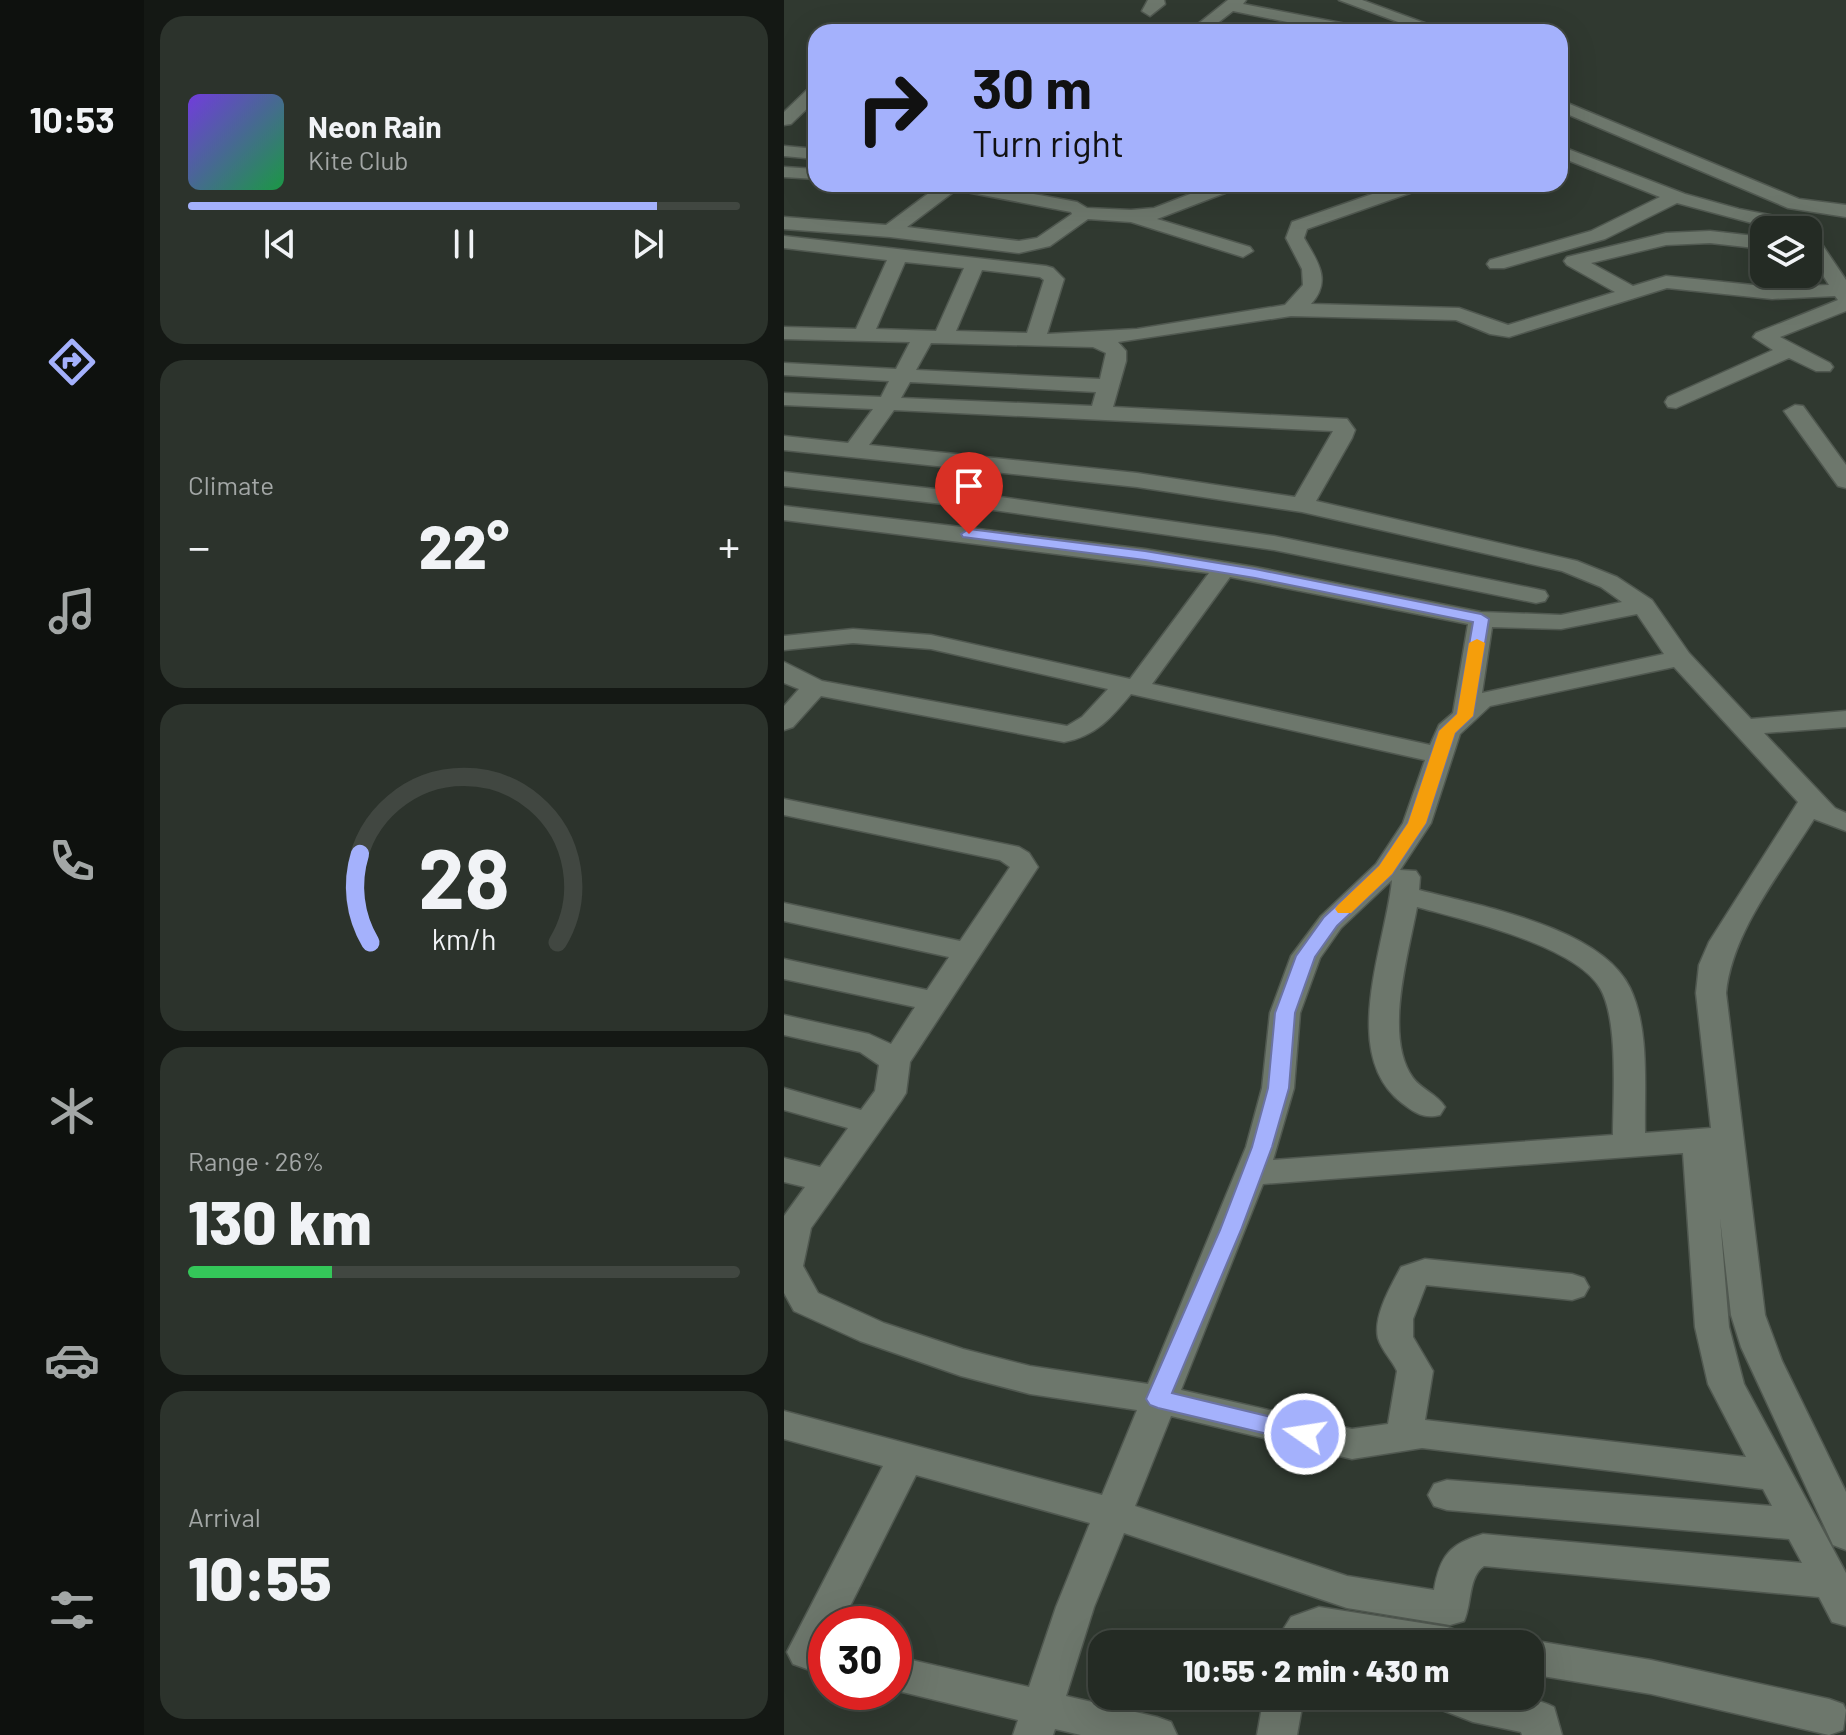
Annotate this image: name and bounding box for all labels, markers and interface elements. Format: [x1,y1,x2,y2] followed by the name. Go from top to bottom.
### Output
[972,53,1092,120] text: 30 m
[840,56,944,160] icon: right
[29,97,115,140] text: 10:53
[308,108,442,144] text: Neon Rain
[972,121,1124,164] text: Turn right
[308,144,409,175] text: Kite Club
[1750,216,1822,288] map controls
[1750,216,1822,288] button: layers
[258,222,302,266] icon: previous
[442,222,486,266] icon: pause
[626,222,670,266] icon: next
[44,334,100,390] icon: directions
[935,452,1003,534] pin
[947,464,991,508] icon: arrive
[188,469,274,500] text: Climate
[419,509,509,581] text: 22°
[188,519,210,572] text: −
[718,519,740,572] text: +
[44,583,100,639] icon: music
[418,826,510,926] text: 28
[44,833,100,889] icon: phone
[432,922,496,957] text: km/h
[44,1083,100,1139] icon: climate
[188,1145,324,1176] text: Range · 26%
[188,1185,372,1257] text: 130 km
[44,1332,100,1388] icon: car
[1263,1392,1347,1476] position arrow
[188,1501,261,1532] text: Arrival
[188,1541,332,1613] text: 10:55
[44,1582,100,1638] icon: filters
[808,1606,912,1710] speed limit sign: 30
[1183,1652,1449,1688] text: 10:55 · 2 min · 430 m

